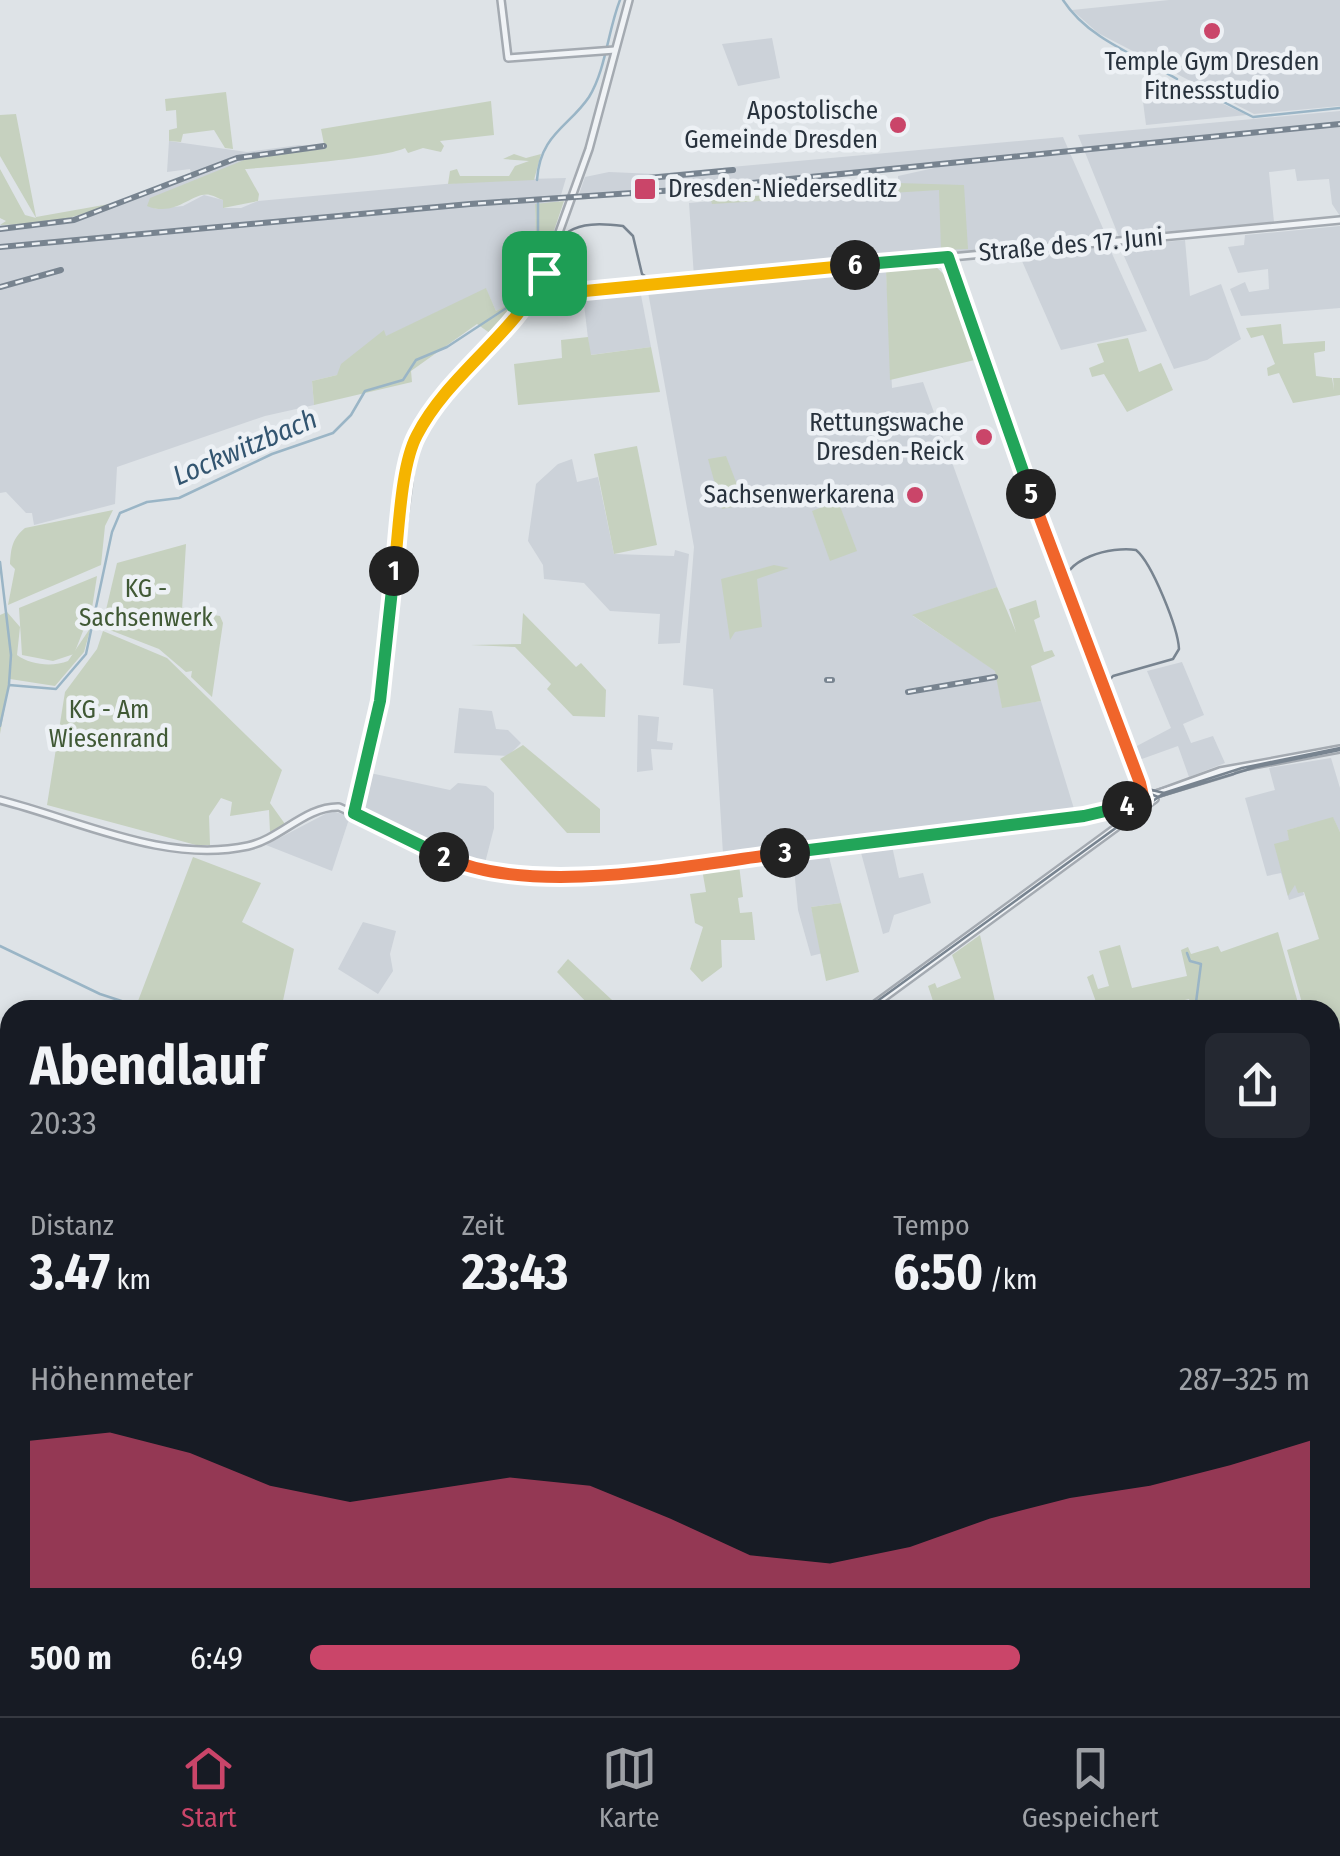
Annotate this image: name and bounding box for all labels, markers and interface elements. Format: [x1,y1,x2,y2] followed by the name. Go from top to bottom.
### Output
[1201,20,1223,42] marker: Temple Gym Dresden Fitnessstudio
[1105,47,1319,106] place label: Temple Gym Dresden Fitnessstudio
[684,96,878,155] place label: Apostolische Gemeinde Dresden
[887,114,909,136] marker: Apostolische Gemeinde Dresden
[668,174,897,204] place label: Dresden-Niedersedlitz
[632,176,658,202] marker: Dresden-Niedersedlitz
[977,222,1165,268] street label: Straße des 17. Juni
[502,231,587,316] pin
[830,240,880,290] pin: 6
[517,246,572,301] icon: arrive
[848,248,862,281] text: 6
[168,402,322,492] water label: Lockwitzbach
[809,408,964,467] place label: Rettungswache Dresden-Reick
[973,426,995,448] marker: Rettungswache Dresden-Reick
[1006,469,1056,519] pin: 5
[1024,477,1038,510] text: 5
[703,480,895,510] place label: Sachsenwerkarena
[904,484,926,506] marker: Sachsenwerkarena
[369,546,419,596] pin: 1
[388,554,400,587] text: 1
[79,574,213,633] park label: KG - Sachsenwerk
[49,695,169,754] park label: KG - Am Wiesenrand
[1102,781,1152,831] pin: 4
[1120,789,1134,822] text: 4
[760,828,810,878] pin: 3
[419,832,469,882] pin: 2
[778,836,792,869] text: 3
[438,840,450,873] text: 2
[30,1033,265,1099] text: Abendlauf
[1205,1033,1310,1138] button: share
[30,1104,97,1142] text: 20:33
[30,1209,114,1242] text: Distanz
[462,1209,504,1242] text: Zeit
[893,1209,970,1242] text: Tempo
[30,1242,110,1302] text: 3.47
[462,1242,568,1302] text: 23:43
[893,1242,983,1302] text: 6:50
[110,1263,151,1296] text: km
[983,1263,1037,1296] text: /km
[30,1360,193,1398] text: Höhenmeter
[1179,1360,1310,1398] text: 287–325 m
[30,1639,112,1677] text: 500 m
[190,1639,243,1677] text: 6:49
[181,1741,237,1834] tab: Start
[599,1741,660,1834] tab: Karte
[1022,1741,1159,1834] tab: Gespeichert

